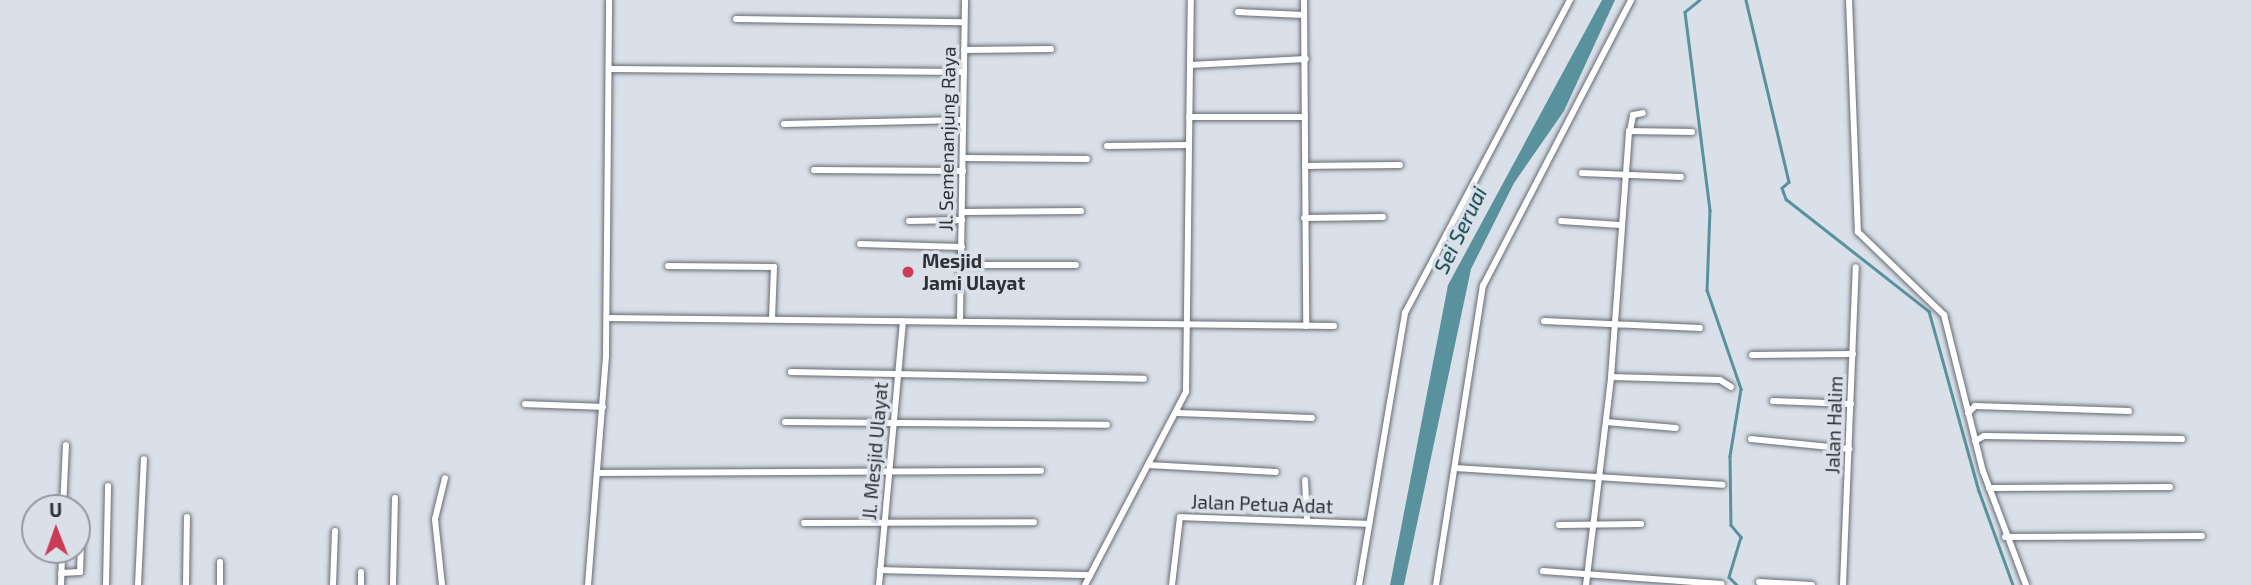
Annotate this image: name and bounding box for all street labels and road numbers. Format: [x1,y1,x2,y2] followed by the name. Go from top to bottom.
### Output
[934,46,960,232] street label: Jl. Semenanjung Raya
[1821,375,1847,475] street label: Jalan Halim
[858,381,892,521] street label: Jl. Mesjid Ulayat
[1190,490,1334,518] street label: Jalan Petua Adat

